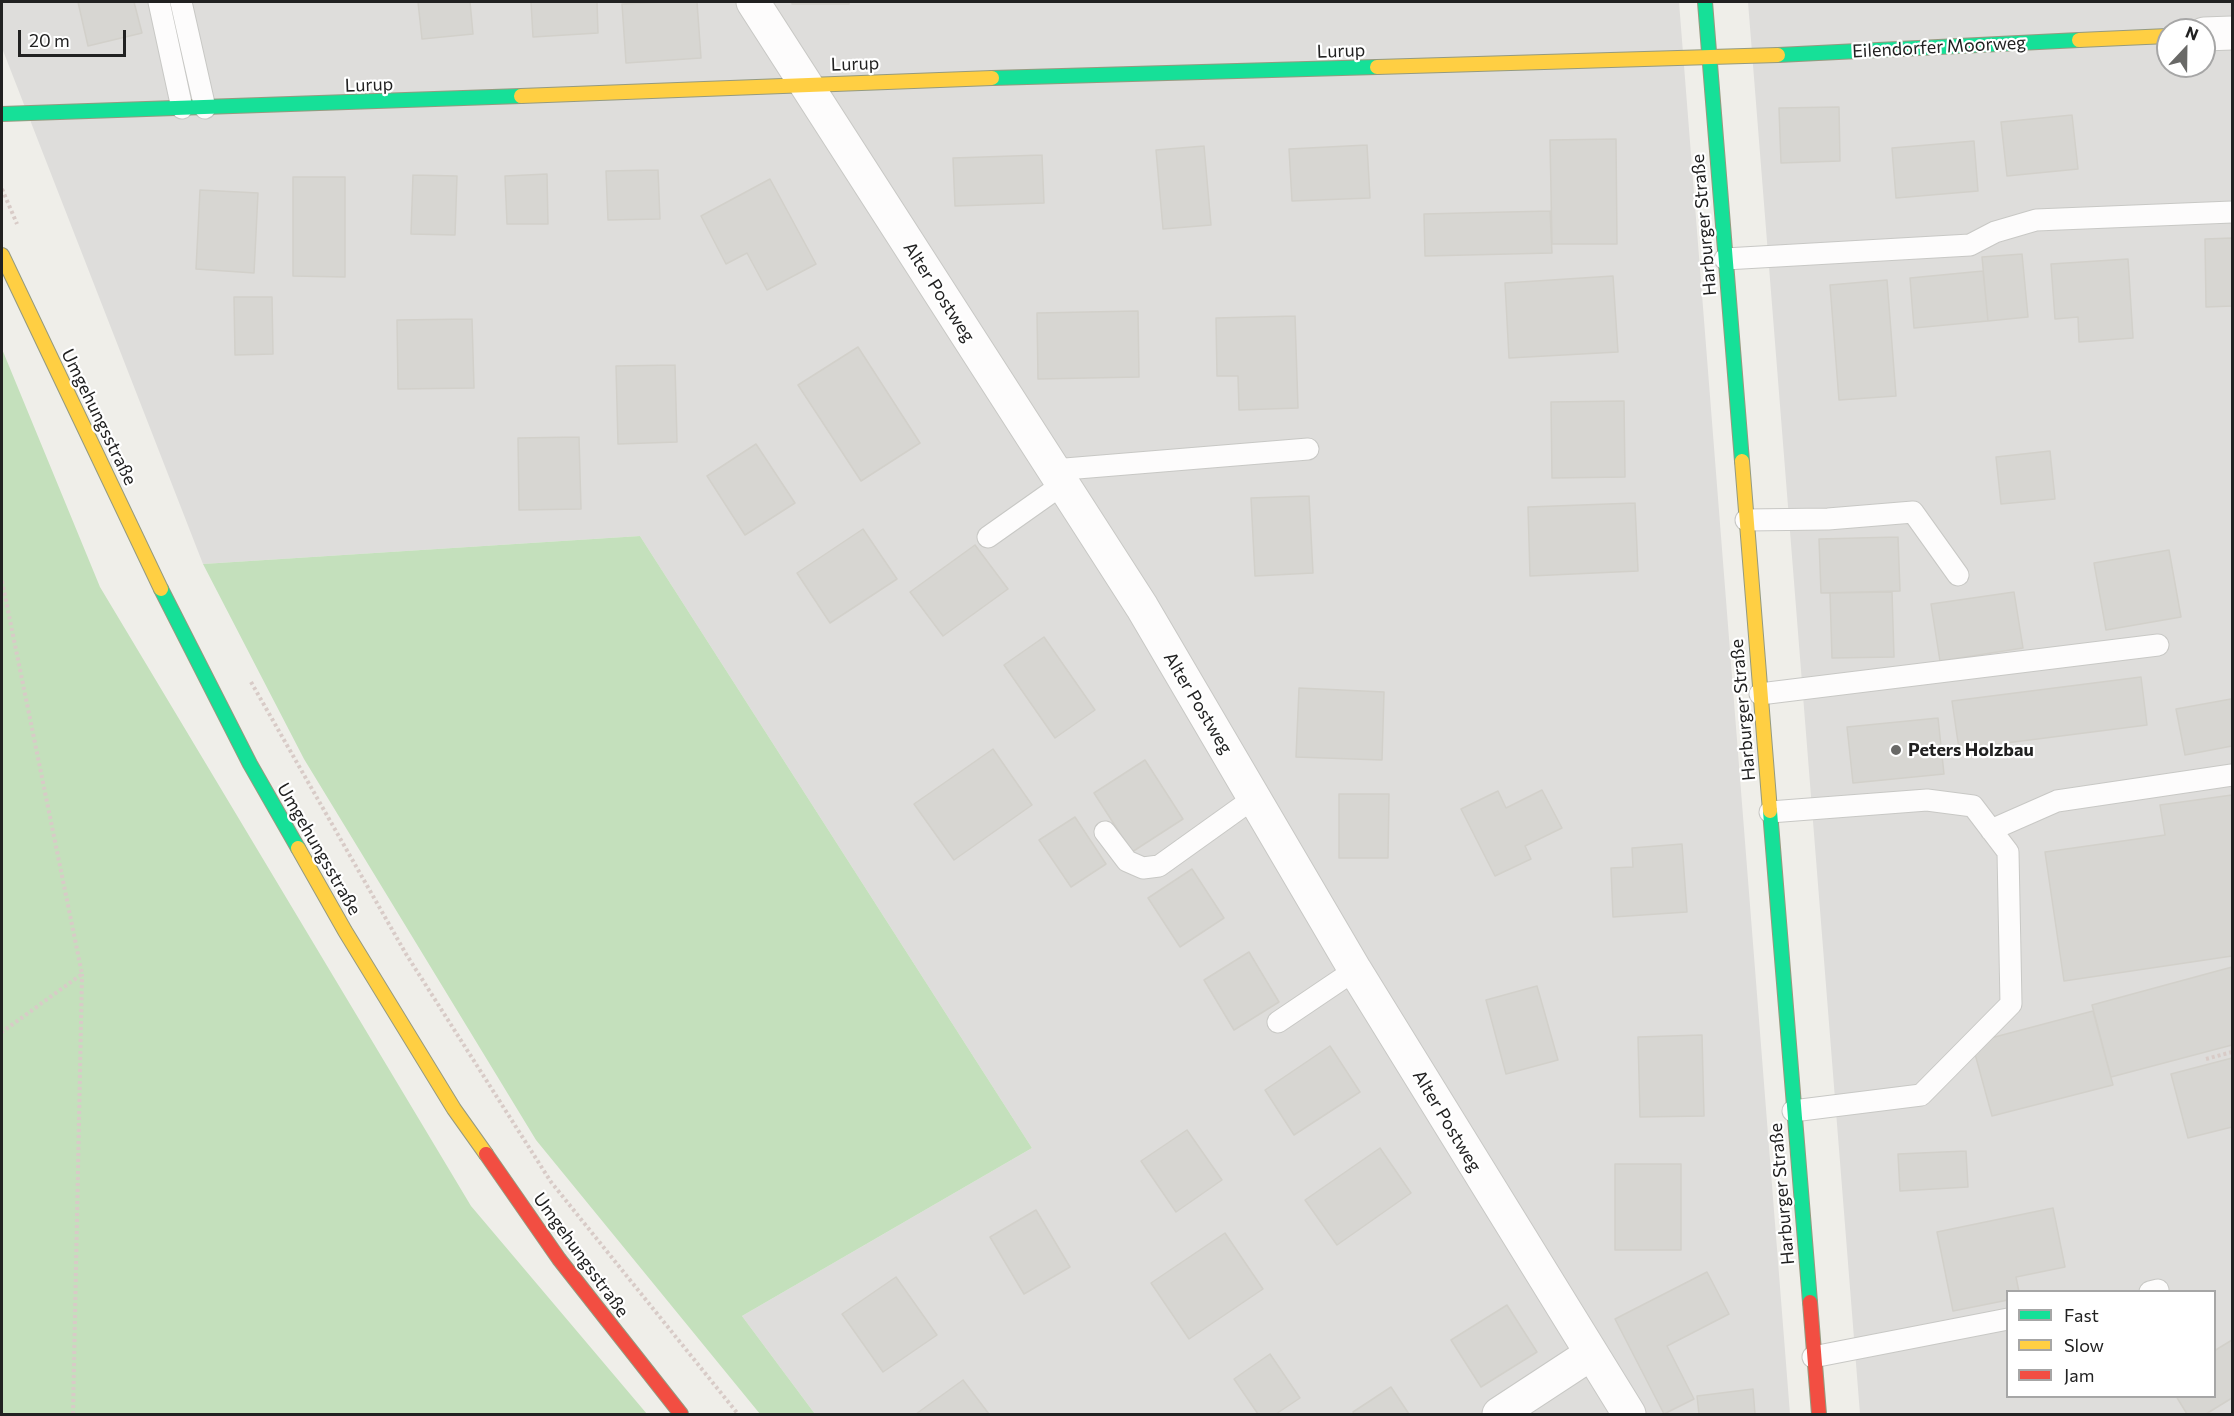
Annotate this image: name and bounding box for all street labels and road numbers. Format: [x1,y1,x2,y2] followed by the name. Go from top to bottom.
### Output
[1852,32,2026,62] street label: Eilendorfer Moorweg
[1317,39,1365,63] street label: Lurup
[831,52,879,76] street label: Lurup
[345,73,393,97] street label: Lurup
[1687,153,1721,297] street label: Harburger Straße
[899,238,979,346] street label: Alter Postweg
[57,345,141,489] street label: Umgehungsstraße
[1726,638,1760,782] street label: Harburger Straße
[1159,648,1237,758] street label: Alter Postweg
[272,779,366,919] street label: Umgehungsstraße
[1408,1066,1486,1176] street label: Alter Postweg
[1765,1122,1799,1266] street label: Harburger Straße
[529,1188,633,1322] street label: Umgehungsstraße

